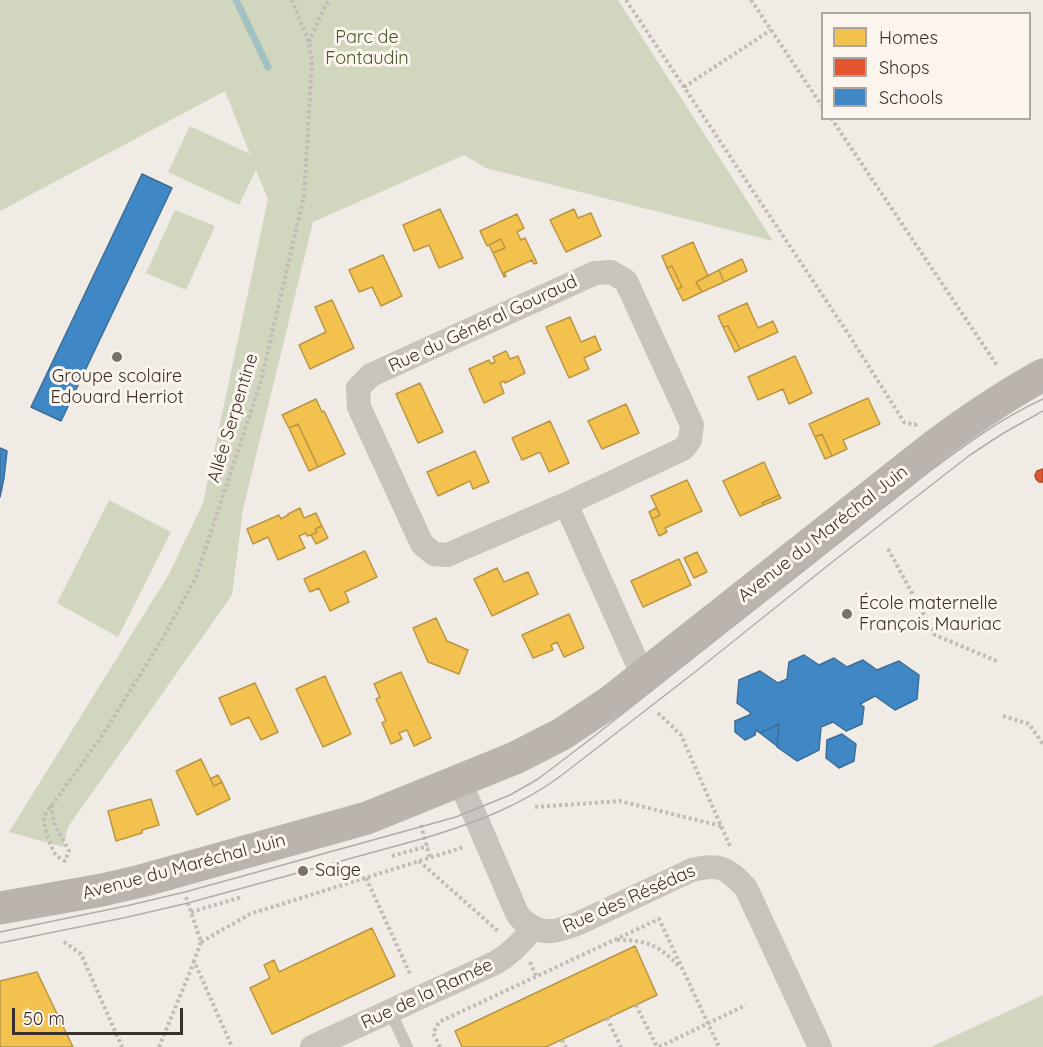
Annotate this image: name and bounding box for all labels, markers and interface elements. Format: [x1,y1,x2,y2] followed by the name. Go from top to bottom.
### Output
[821,12,1031,120] legend
[879,26,938,49] text: Homes
[325,27,409,70] park label: Parc de Fontaudin
[879,56,930,79] text: Shops
[879,86,943,109] text: Schools
[385,271,581,377] street label: Rue du Général Gouraud
[110,350,124,364] marker: Groupe scolaire Edouard Herriot
[203,351,263,485] street label: Allée Serpentine
[50,366,184,409] place label: Groupe scolaire Edouard Herriot
[734,461,912,607] street label: Avenue du Maréchal Juin
[859,593,1001,636] place label: École maternelle François Mauriac
[840,607,854,621] marker: École maternelle François Mauriac
[80,829,288,905] street label: Avenue du Maréchal Juin
[315,860,361,882] place label: Saige
[559,860,699,938] street label: Rue des Résédas
[296,864,310,878] marker: Saige
[358,954,496,1034] street label: Rue de la Ramée
[15,996,186,1034] scale bar
[23,1007,65,1030] text: 50 m

